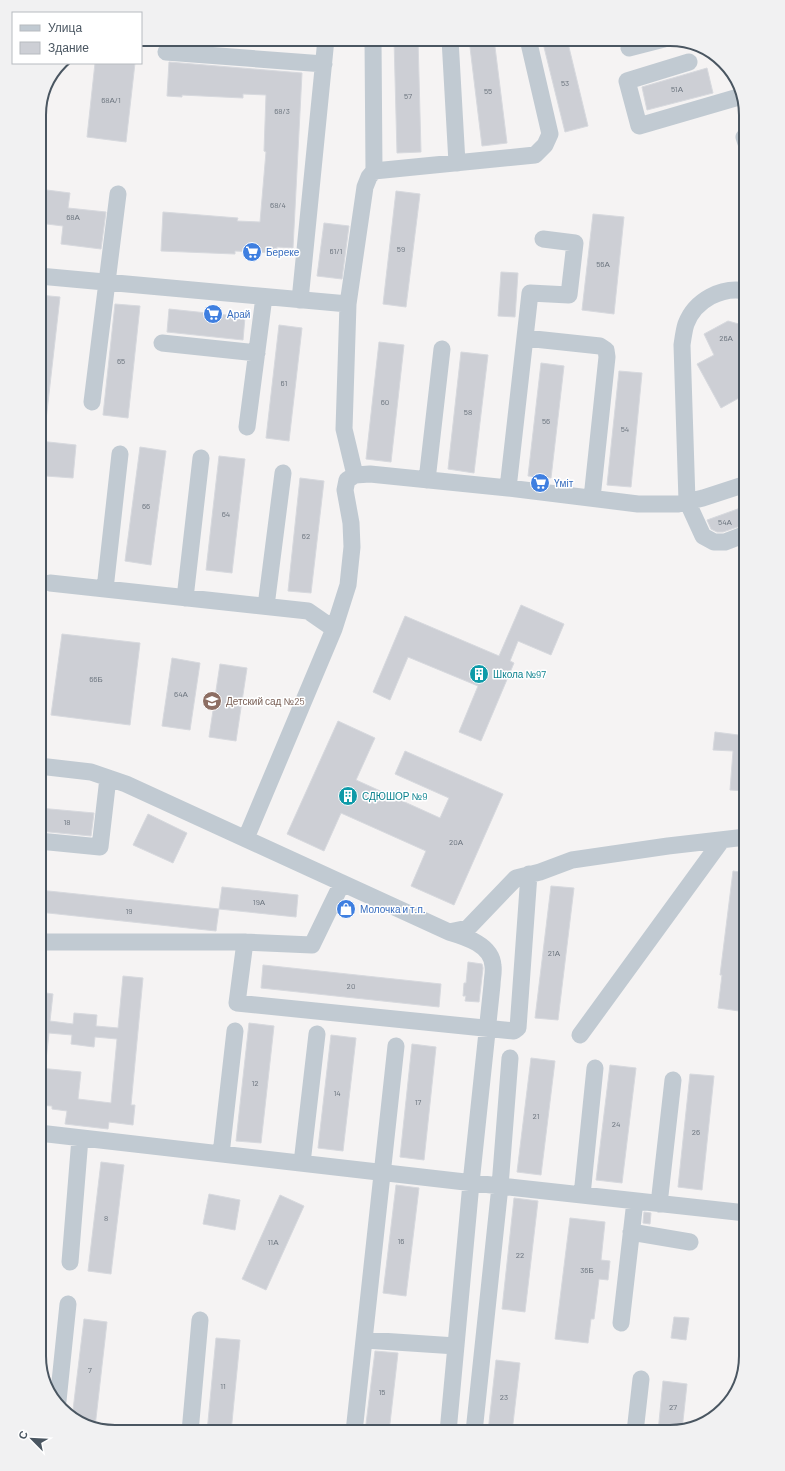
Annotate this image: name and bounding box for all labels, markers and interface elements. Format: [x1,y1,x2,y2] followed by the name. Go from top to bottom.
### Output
[12,12,142,64] legend
[48,20,82,35] text: Улица
[48,40,89,55] text: Здание
[561,78,569,88] house number: 53
[671,84,684,94] house number: 51А
[484,86,492,96] house number: 55
[404,91,412,101] house number: 57
[101,95,121,105] house number: 68А/1
[274,106,290,116] house number: 68/3
[270,200,286,210] house number: 68/4
[66,212,80,222] house number: 68А
[241,241,263,263] supermarket icon: Береке
[397,244,405,254] house number: 59
[266,246,300,258] place label: Береке
[330,246,343,256] house number: 61/1
[596,259,610,269] house number: 56А
[202,303,224,325] supermarket icon: Арай
[227,308,250,320] place label: Арай
[719,333,734,343] house number: 26А
[117,356,125,366] house number: 65
[281,378,288,388] house number: 61
[381,397,389,407] house number: 60
[464,407,472,417] house number: 58
[542,416,550,426] house number: 56
[621,424,629,434] house number: 54
[529,472,551,494] supermarket icon: Үміт
[554,477,574,489] place label: Үміт
[142,501,150,511] house number: 66
[222,509,230,519] house number: 64
[718,517,733,527] house number: 54А
[302,531,310,541] house number: 62
[468,663,490,685] building icon: Школа №97
[493,668,546,680] place label: Школа №97
[89,674,103,684] house number: 66Б
[174,689,189,699] house number: 64А
[201,690,223,712] school or university icon: Детский сад №25
[226,695,305,707] place label: Детский сад №25
[337,785,359,807] building icon: СДЮШОР №9
[362,790,427,802] place label: СДЮШОР №9
[64,817,70,827] house number: 18
[449,837,464,847] house number: 20А
[253,897,266,907] house number: 19А
[335,898,357,920] shop icon: Молочка и т.п.
[360,903,426,915] place label: Молочка и т.п.
[126,906,132,916] house number: 19
[548,948,561,958] house number: 21А
[347,981,355,991] house number: 20
[251,1078,259,1088] house number: 12
[333,1088,341,1098] house number: 14
[415,1097,422,1107] house number: 17
[533,1111,540,1121] house number: 21
[612,1119,620,1129] house number: 24
[692,1127,700,1137] house number: 26
[104,1213,108,1223] house number: 8
[398,1236,404,1246] house number: 16
[268,1237,279,1247] house number: 11А
[516,1250,524,1260] house number: 22
[580,1265,594,1275] house number: 36Б
[88,1365,92,1375] house number: 7
[220,1381,226,1391] house number: 11
[379,1387,385,1397] house number: 15
[500,1392,508,1402] house number: 23
[669,1402,677,1412] house number: 27
[12,1419,52,1459] north arrow
[15,1428,30,1441] text: С

